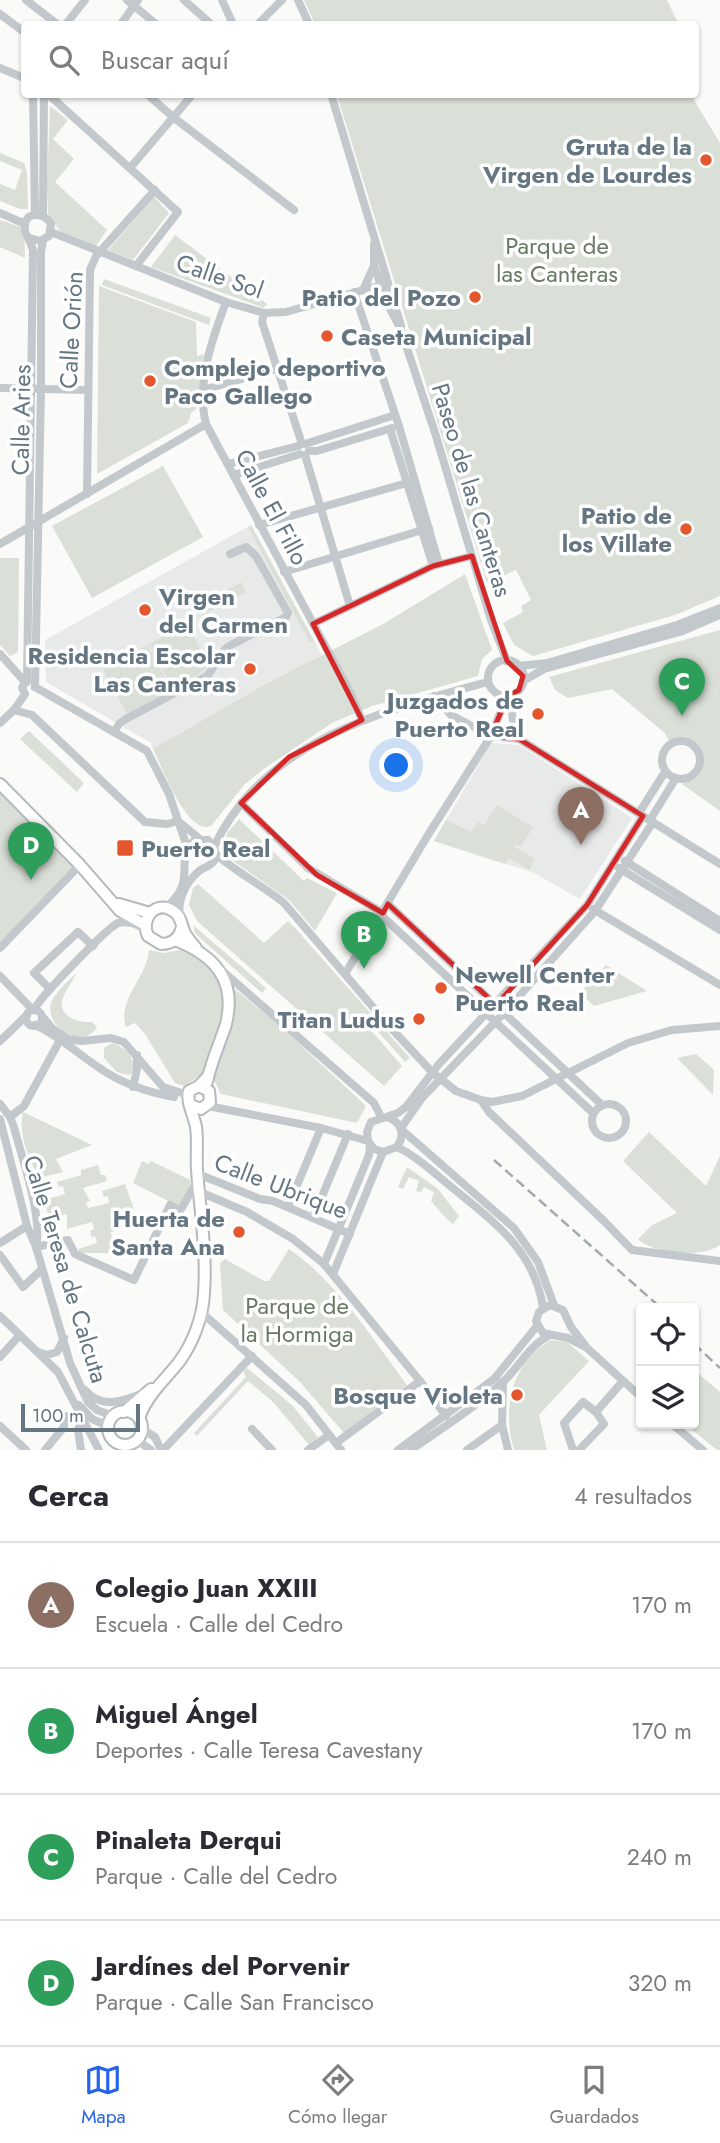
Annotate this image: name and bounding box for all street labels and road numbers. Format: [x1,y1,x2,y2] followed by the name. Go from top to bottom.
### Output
[172,245,268,307] street label: Calle Sol
[50,270,92,390] street label: Calle Orión
[3,364,39,476] street label: Calle Aries
[423,379,521,601] street label: Paseo de las Canteras
[227,443,317,571] street label: Calle El Fillo
[209,1145,353,1227] street label: Calle Ubrique
[15,1151,117,1387] street label: Calle Teresa de Calcuta

